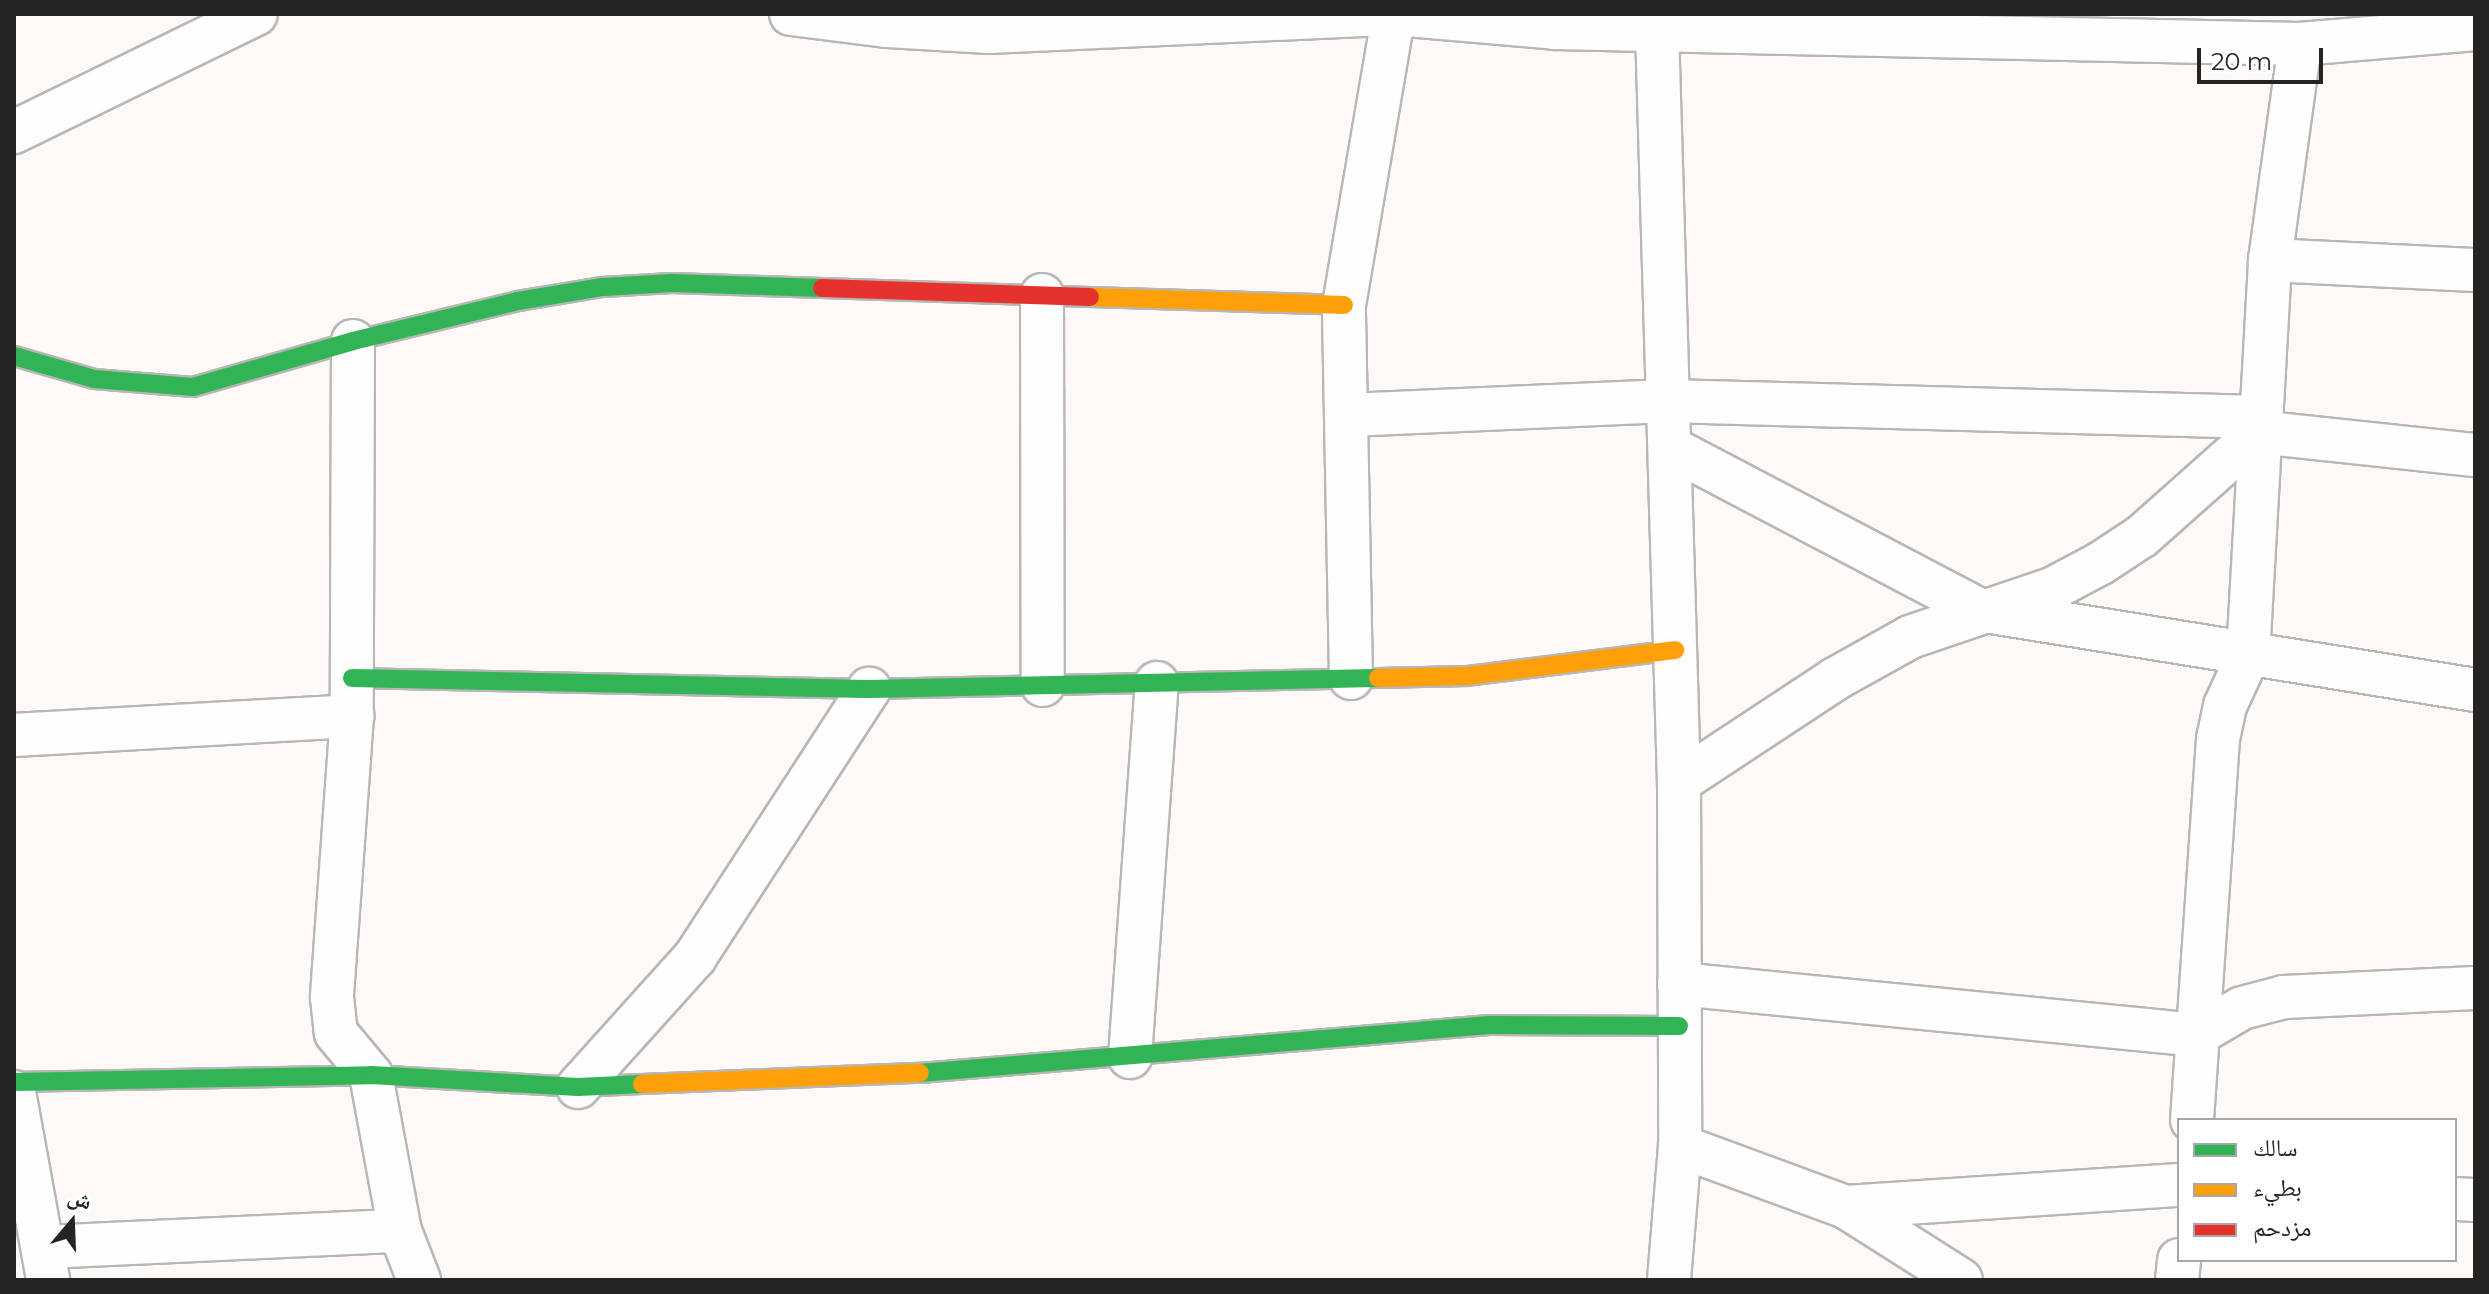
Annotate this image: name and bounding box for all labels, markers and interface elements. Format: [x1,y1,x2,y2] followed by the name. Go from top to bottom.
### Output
[2201,32,2327,82] scale bar
[2211,47,2272,76] text: 20 m
[2177,1118,2457,1262] legend
[2253,1133,2298,1162] text: سالك
[2253,1173,2302,1202] text: بطيء
[32,1182,112,1262] north arrow
[65,1182,95,1215] text: ش
[2253,1213,2312,1242] text: مزدحم

